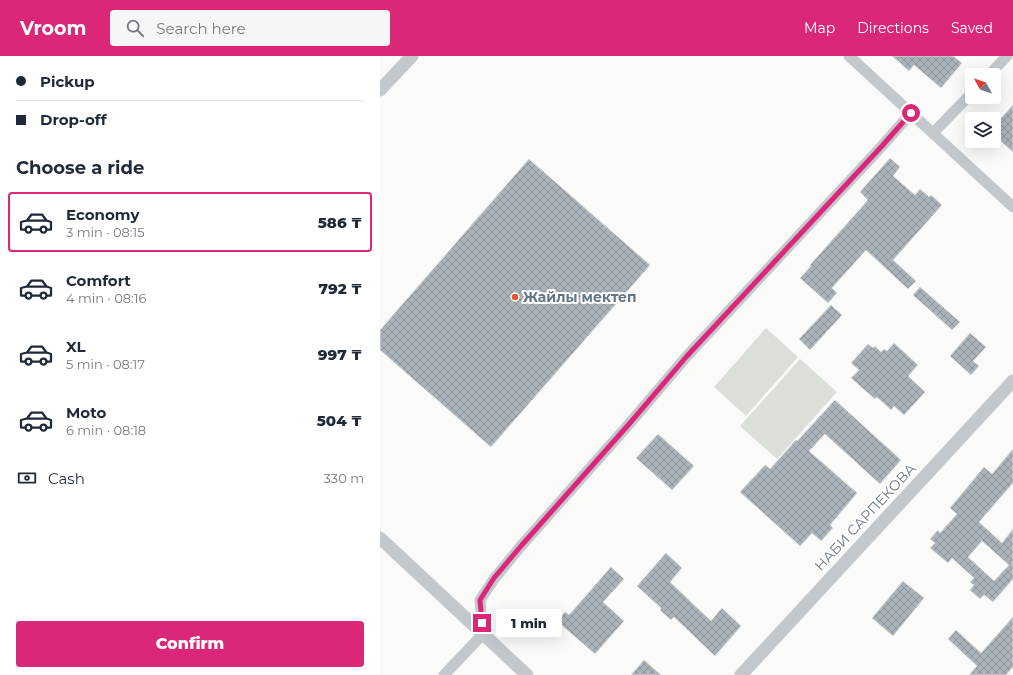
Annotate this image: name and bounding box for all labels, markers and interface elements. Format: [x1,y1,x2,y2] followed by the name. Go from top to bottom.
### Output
[110,10,390,46] search box
[20,17,86,40] text: Vroom
[124,17,146,39] icon: search
[156,19,246,38] text: Search here
[804,19,835,37] text: Map
[857,19,929,37] text: Directions
[951,19,993,37] text: Saved
[965,68,1001,104] north arrow
[965,68,1001,148] map controls
[40,72,95,91] text: Pickup
[902,104,920,122] route start
[40,110,107,129] text: Drop-off
[965,112,1001,148] button: layers
[16,157,144,179] text: Choose a ride
[18,204,54,240] icon: car
[66,205,139,224] text: Economy
[318,213,362,232] text: 586 ₸
[66,224,145,240] text: 3 min · 08:15
[18,270,54,306] icon: car
[66,271,131,290] text: Comfort
[319,279,362,298] text: 792 ₸
[523,288,637,306] place label: Жайлы мектеп
[66,290,146,306] text: 4 min · 08:16
[510,292,520,302] marker: Жайлы мектеп
[18,336,54,372] icon: car
[66,337,85,356] text: XL
[318,345,362,364] text: 997 ₸
[66,356,145,372] text: 5 min · 08:17
[18,402,54,438] icon: car
[66,403,106,422] text: Moto
[317,411,362,430] text: 504 ₸
[66,422,146,438] text: 6 min · 08:18
[811,459,920,574] street label: НАБИ САРПЕКОВА
[16,467,38,489] icon: cash
[48,469,85,488] text: Cash
[324,470,364,486] text: 330 m
[496,609,562,637] callout: 1 min
[473,614,491,632] route end
[511,615,547,631] text: 1 min
[16,621,364,667] button: Confirm

